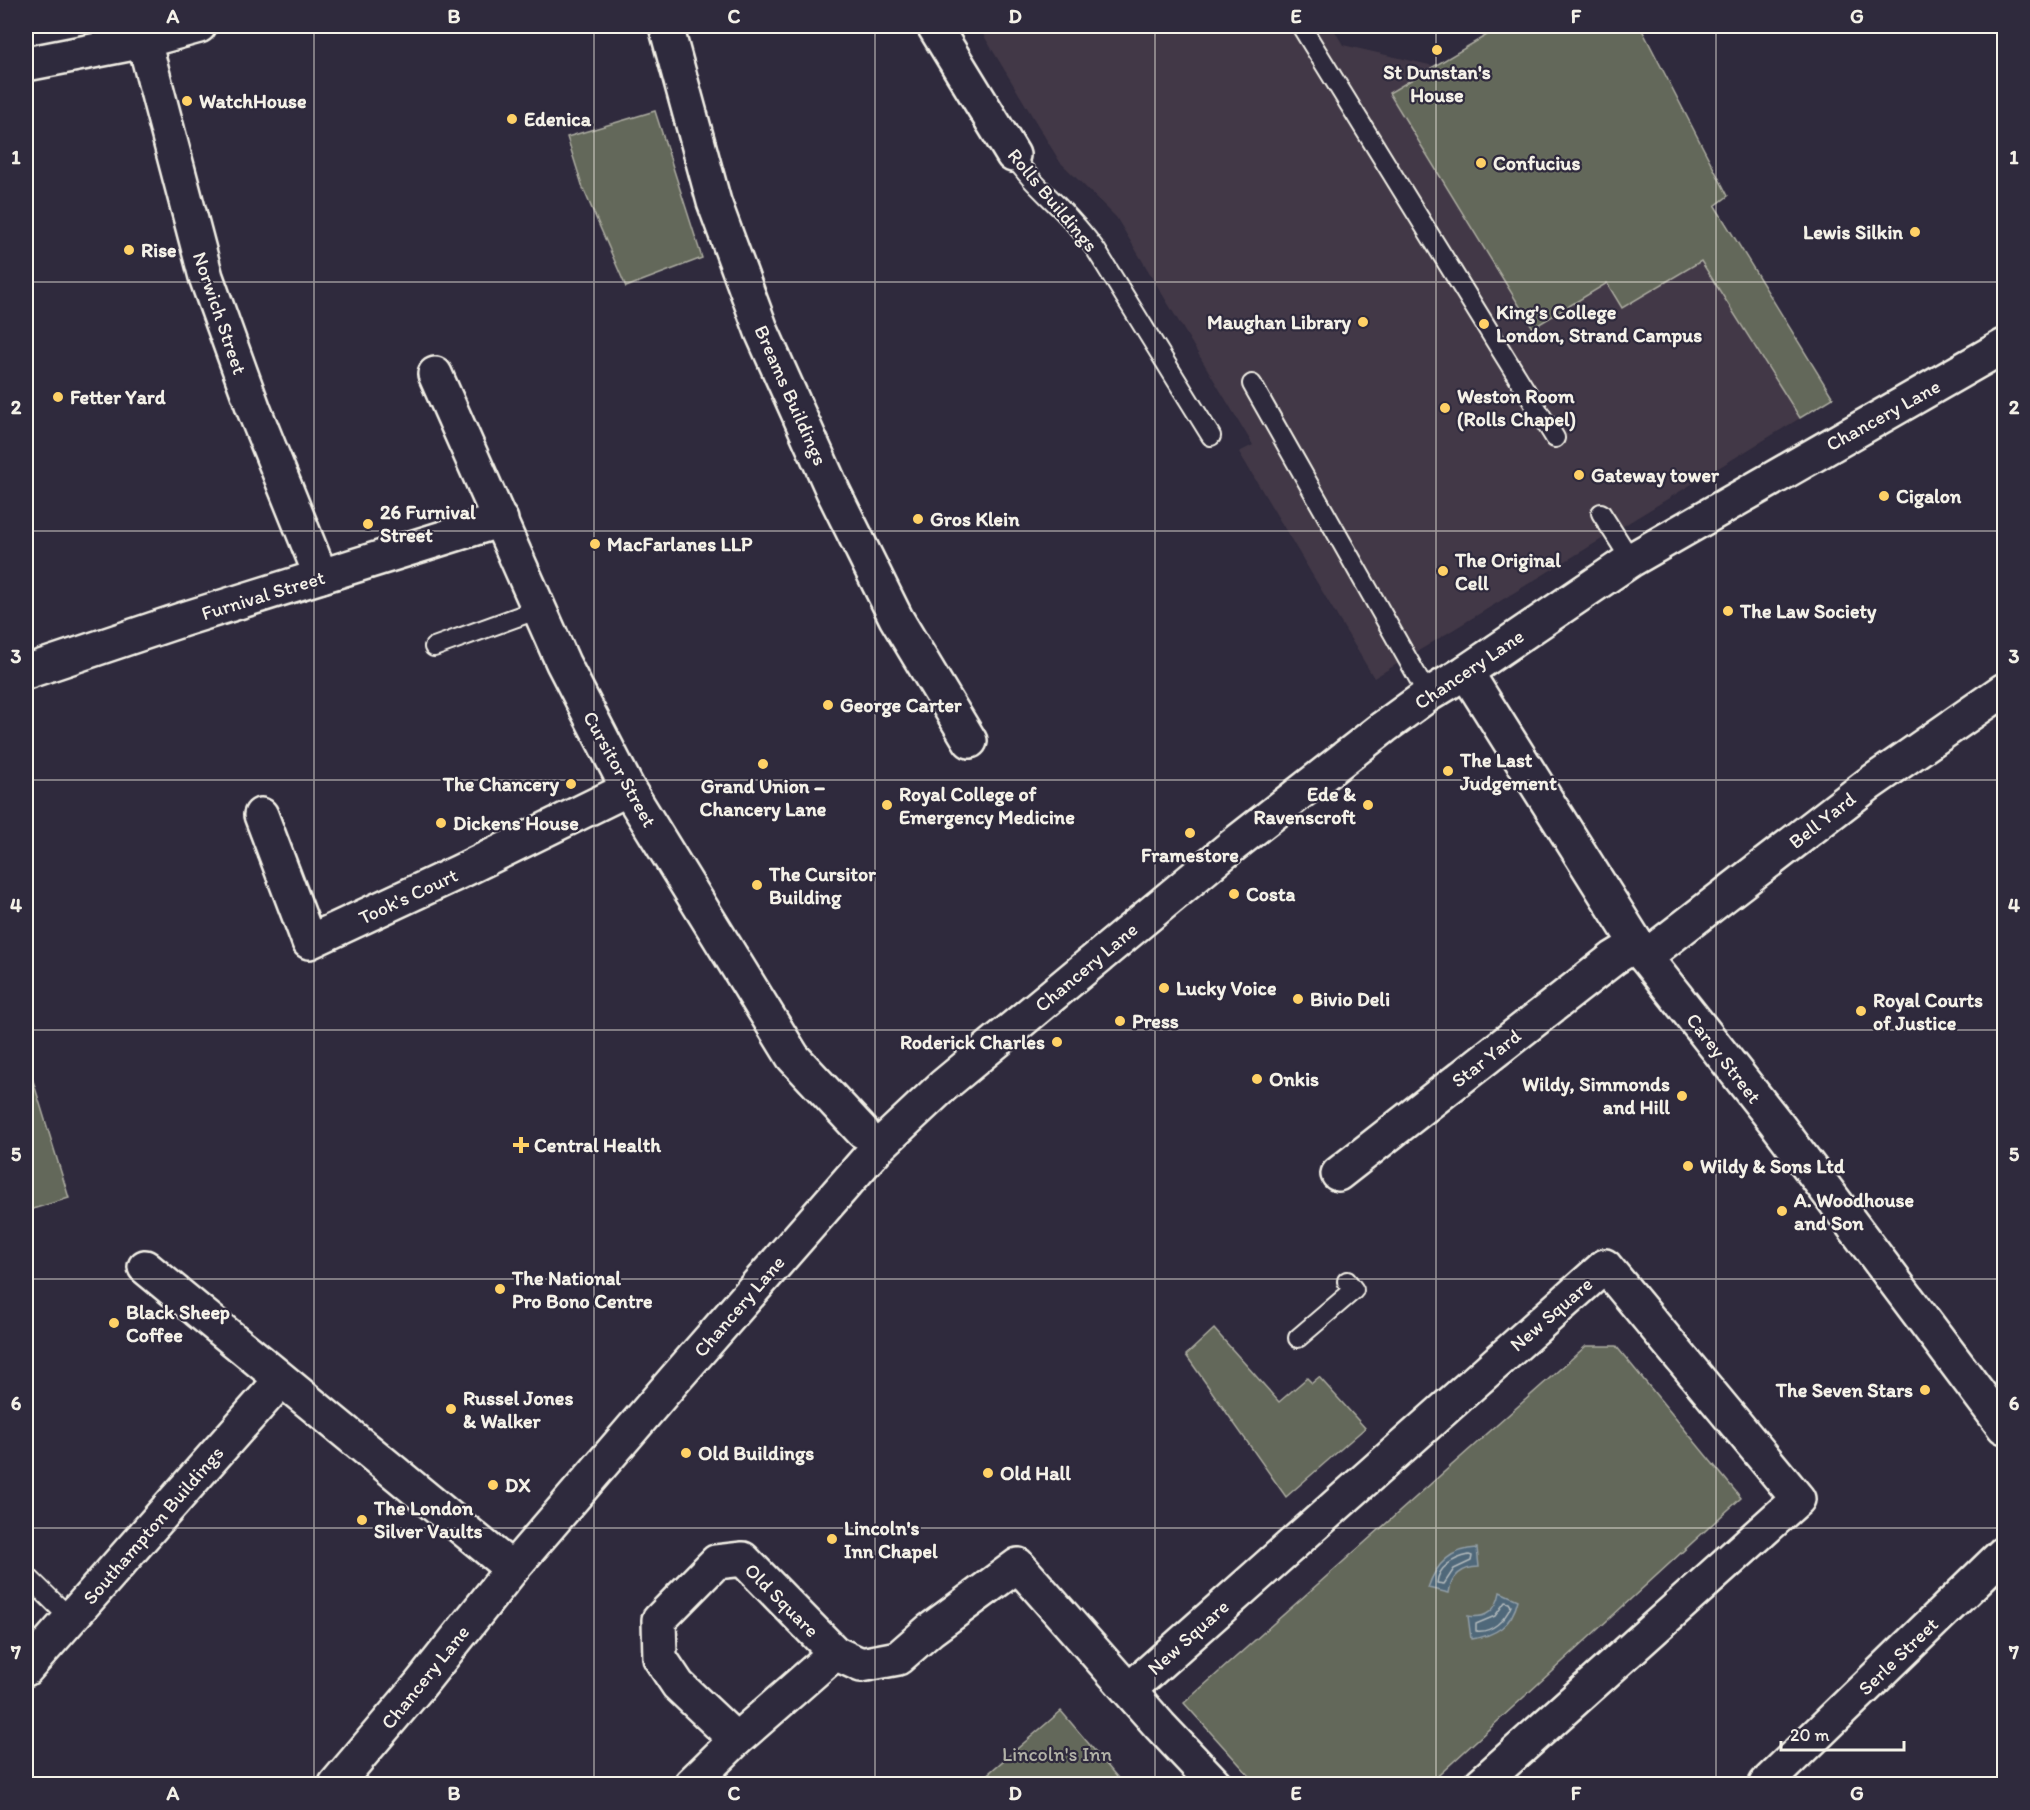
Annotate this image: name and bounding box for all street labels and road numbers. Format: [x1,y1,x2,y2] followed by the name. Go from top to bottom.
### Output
[1003,143,1103,257] street label: Rolls Buildings
[188,248,252,378] street label: Norwich Street
[749,321,833,469] street label: Breams Buildings
[1822,374,1944,456] street label: Chancery Lane
[198,565,328,625] street label: Furnival Street
[1410,624,1528,714] street label: Chancery Lane
[578,707,662,831] street label: Cursitor Street
[1784,786,1860,854] street label: Bell Yard
[355,863,461,929] street label: Took's Court
[1030,917,1142,1017] street label: Chancery Lane
[1681,1008,1767,1108] street label: Carey Street
[1447,1023,1525,1093] street label: Star Yard
[688,1250,790,1362] street label: Chancery Lane
[1505,1272,1597,1356] street label: New Square
[78,1441,229,1609] street label: Southampton Buildings
[740,1558,824,1642] street label: Old Square
[1142,1594,1234,1680] street label: New Square
[1853,1612,1943,1700] street label: Serle Street
[376,1620,474,1734] street label: Chancery Lane

